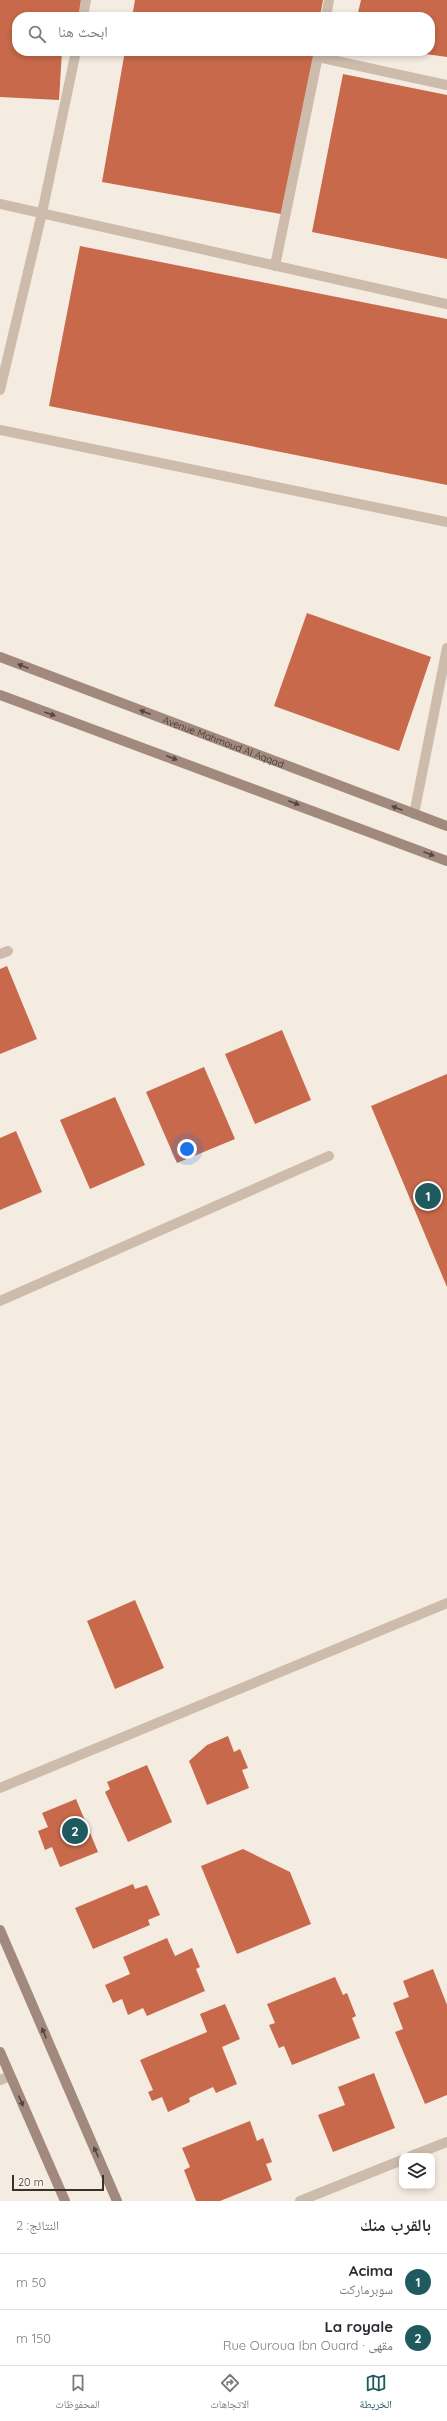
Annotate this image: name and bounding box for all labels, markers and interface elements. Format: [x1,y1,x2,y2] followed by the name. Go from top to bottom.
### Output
[12,12,435,56] search box
[58,22,108,41] text: ابحث هنا
[26,23,48,45] icon: search
[17,662,29,668] one-way arrow
[138,708,150,714] one-way arrow
[44,711,56,717] one-way arrow
[161,713,286,770] street label: Avenue Mahmoud Al Aqqad
[166,755,178,761] one-way arrow
[288,801,300,807] one-way arrow
[391,804,403,810] one-way arrow
[423,851,435,857] one-way arrow
[177,1139,197,1159] your location
[415,1181,441,1211] pin: 1
[62,1816,88,1846] pin: 2
[41,2028,47,2039] one-way arrow
[18,2095,24,2106] one-way arrow
[93,2147,99,2158] one-way arrow
[399,2153,435,2189] map controls
[399,2153,435,2189] button: layers
[12,2173,104,2192] scale bar
[18,2175,44,2189] text: 20 m
[360,2214,431,2235] text: بالقرب منك
[16,2217,59,2233] text: النتائج: 2
[349,2261,393,2280] text: Acima
[16,2274,46,2290] text: 50 m
[415,2274,421,2290] text: 1
[339,2281,393,2297] text: سوبرماركت
[324,2317,393,2336] text: La royale
[16,2330,51,2346] text: 150 m
[414,2330,422,2346] text: 2
[223,2337,393,2353] text: مقهى · Rue Ouroua Ibn Ouard
[55,2372,100,2415] tab: المحفوظات
[210,2372,249,2415] tab: الاتجاهات
[359,2372,392,2415] tab: الخريطة

